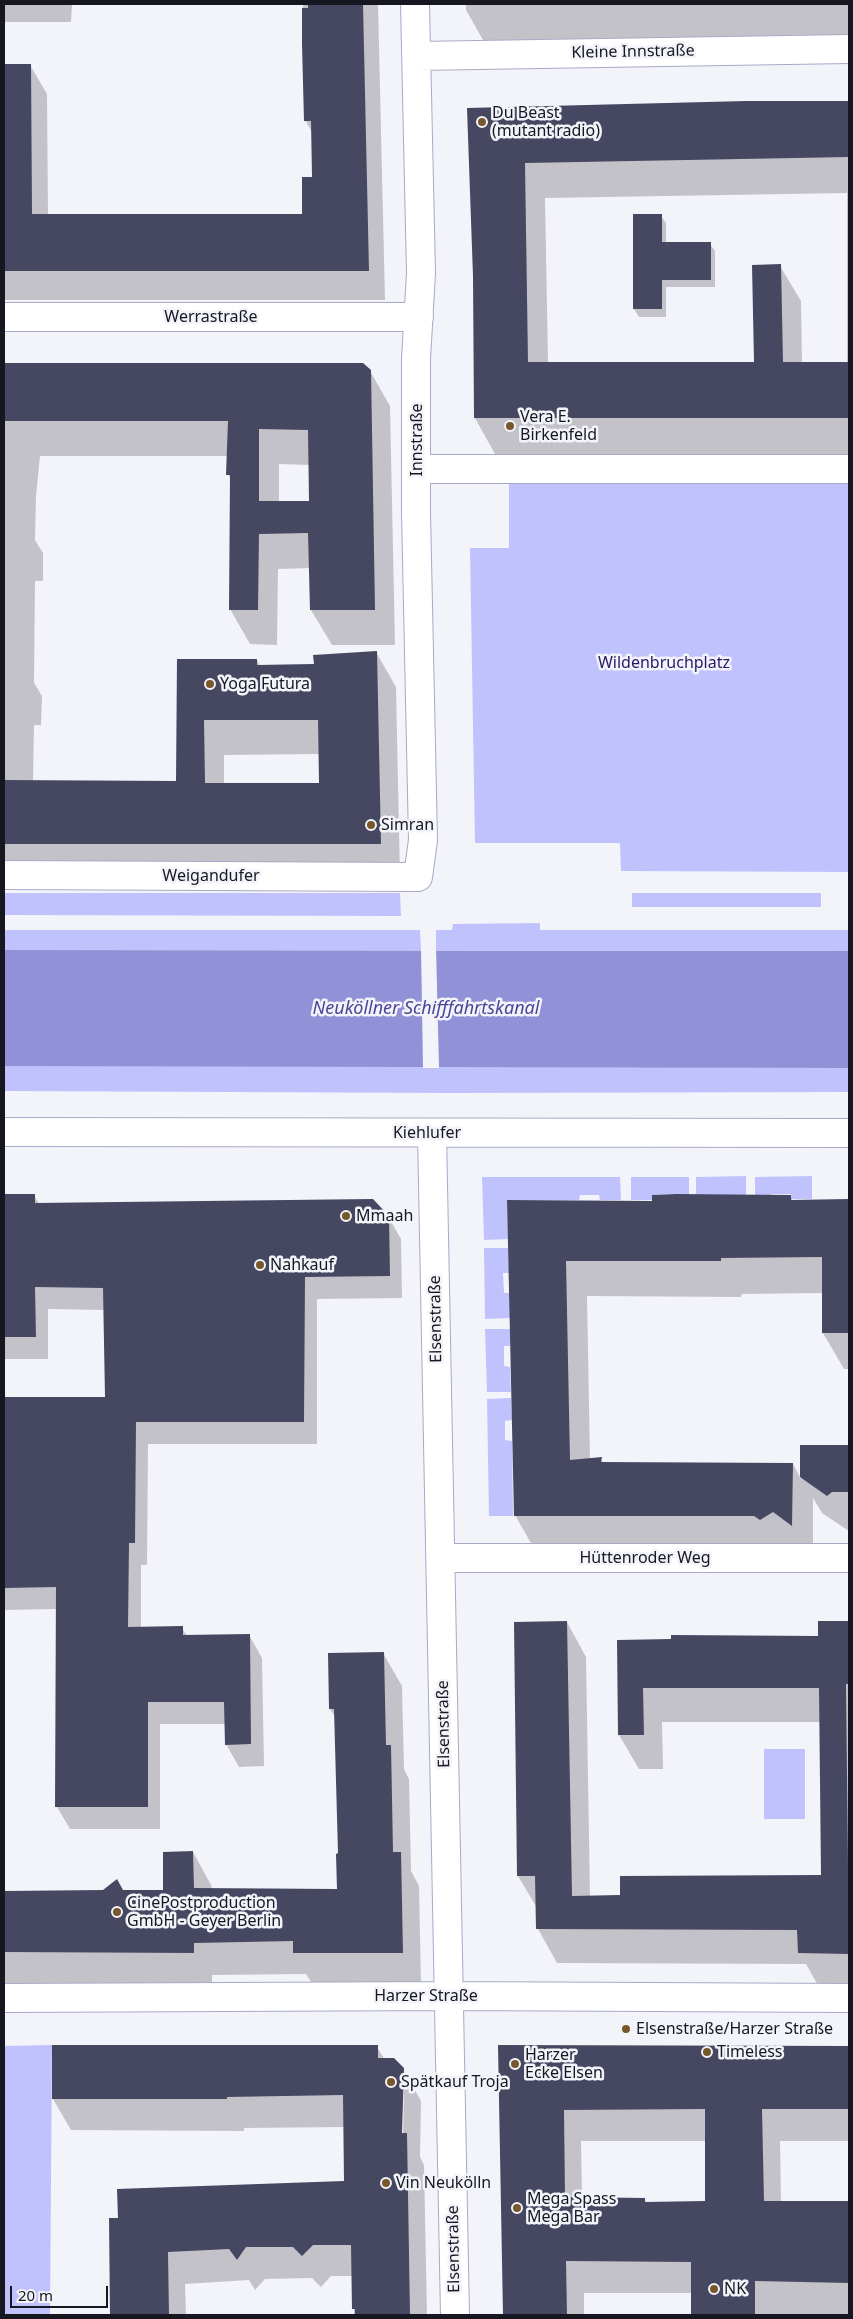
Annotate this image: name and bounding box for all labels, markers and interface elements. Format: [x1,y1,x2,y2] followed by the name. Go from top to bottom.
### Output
[571,41,695,63] street label: Kleine Innstraße
[492,103,600,141] place label: Du Beast (mutant radio)
[476,116,488,128] marker: Du Beast (mutant radio)
[164,307,258,327] street label: Werrastraße
[407,403,427,477] street label: Innstraße
[520,407,597,445] place label: Vera E. Birkenfeld
[504,420,516,432] marker: Vera E. Birkenfeld
[598,653,730,673] park label: Wildenbruchplatz
[220,674,310,694] place label: Yoga Futura
[204,678,216,690] marker: Yoga Futura
[381,815,434,835] place label: Simran
[365,819,377,831] marker: Simran
[162,866,260,886] street label: Weigandufer
[313,998,539,1020] water label: Neuköllner Schifffahrtskanal
[393,1123,461,1143] street label: Kiehlufer
[356,1206,413,1226] place label: Mmaah
[340,1210,352,1222] marker: Mmaah
[270,1255,334,1275] place label: Nahkauf
[254,1259,266,1271] marker: Nahkauf
[426,1275,446,1363] street label: Elsenstraße
[579,1548,711,1568] street label: Hüttenroder Weg
[434,1680,454,1768] street label: Elsenstraße
[127,1893,281,1931] place label: CinePostproduction GmbH - Geyer Berlin
[111,1906,123,1918] marker: CinePostproduction GmbH - Geyer Berlin
[374,1986,478,2006] street label: Harzer Straße
[636,2019,833,2039] place label: Elsenstraße/Harzer Straße
[620,2023,632,2035] marker: Elsenstraße/Harzer Straße
[717,2042,782,2062] place label: Timeless
[525,2045,603,2083] place label: Harzer Ecke Elsen
[701,2046,713,2058] marker: Timeless
[509,2058,521,2070] marker: Harzer Ecke Elsen
[401,2072,509,2092] place label: Spätkauf Troja
[385,2076,397,2088] marker: Spätkauf Troja
[396,2173,491,2193] place label: Vin Neukölln
[380,2177,392,2189] marker: Vin Neukölln
[527,2189,616,2227] place label: Mega Spass Mega Bar
[511,2202,523,2214] marker: Mega Spass Mega Bar
[444,2205,464,2293] street label: Elsenstraße
[12,2276,110,2308] scale bar
[724,2279,746,2299] place label: NK
[708,2283,720,2295] marker: NK
[18,2285,53,2305] text: 20 m

